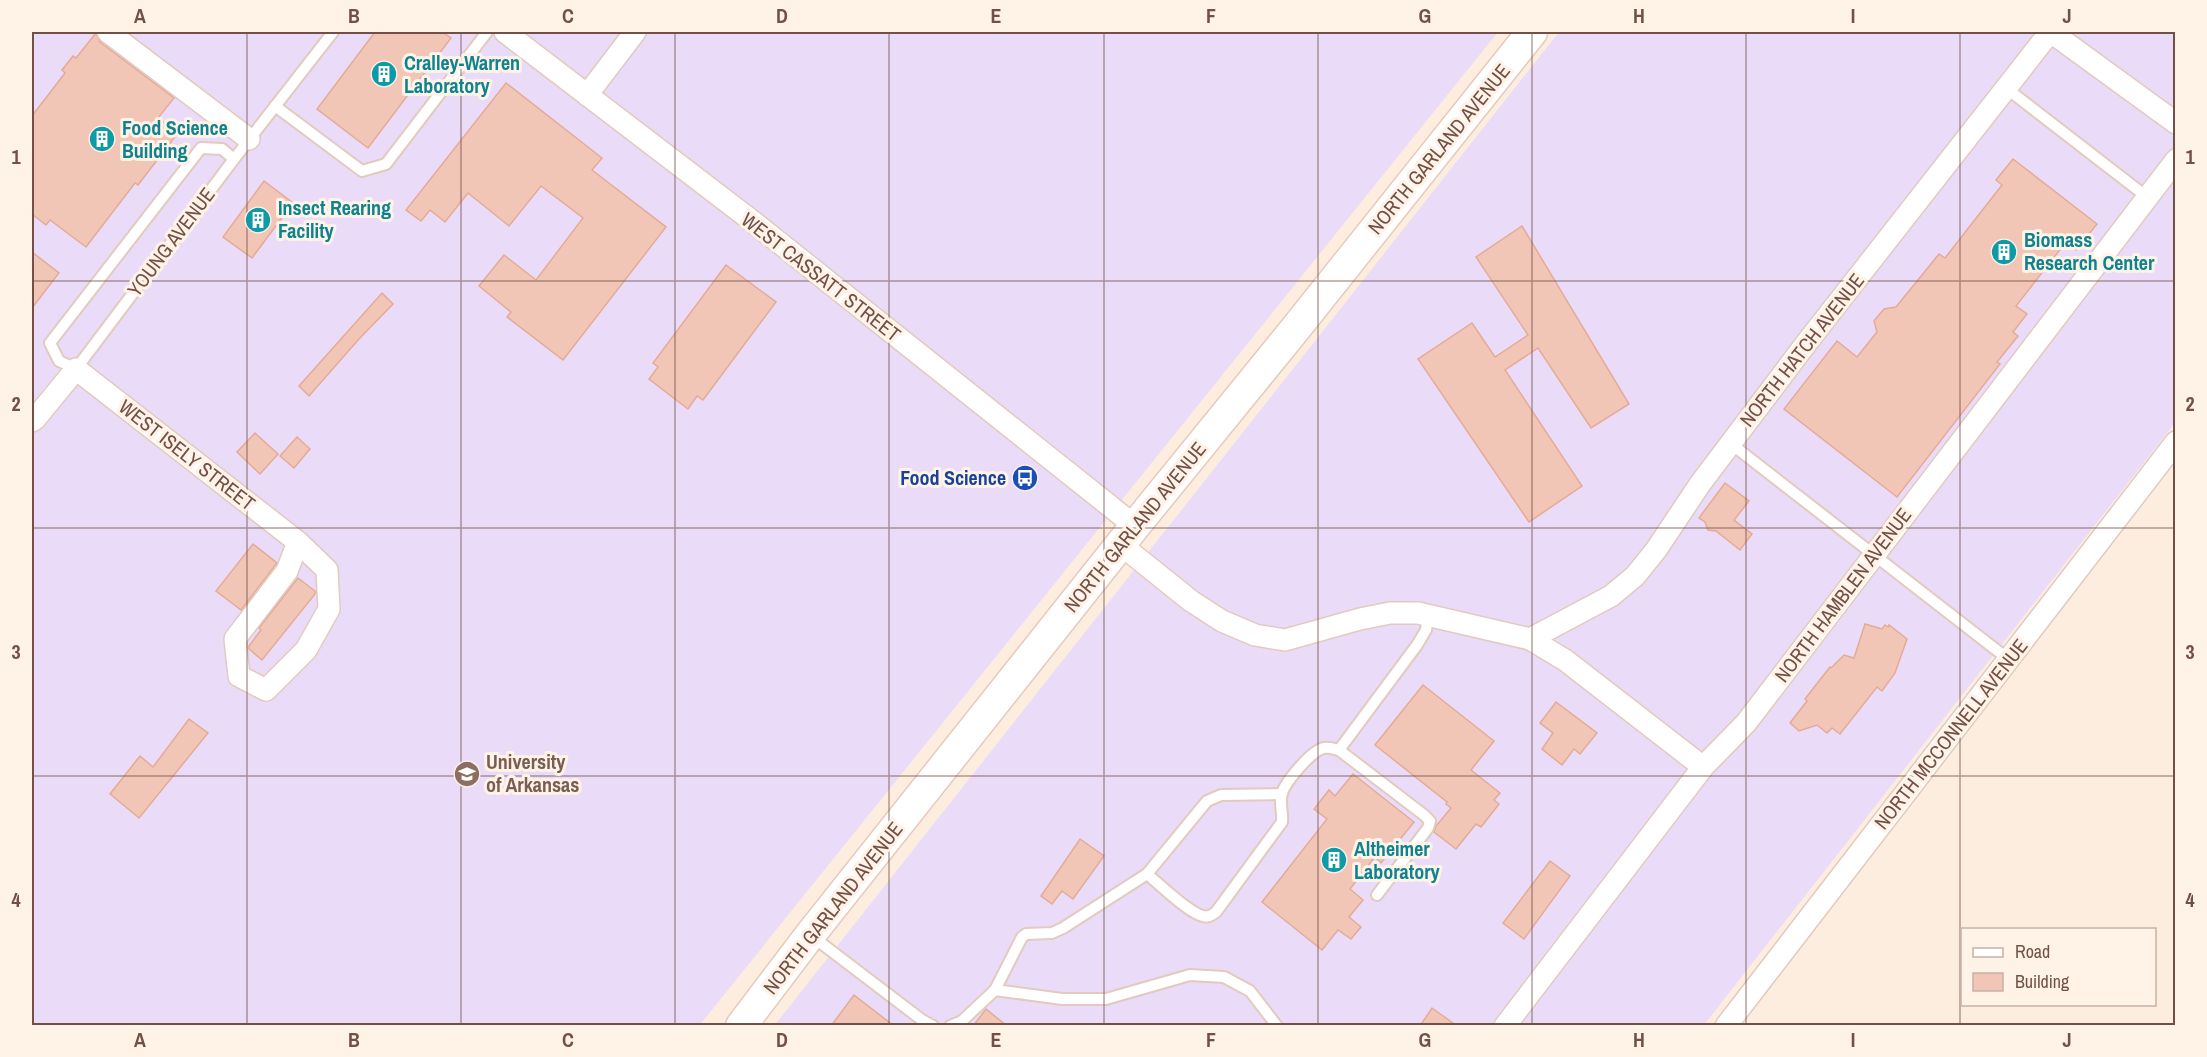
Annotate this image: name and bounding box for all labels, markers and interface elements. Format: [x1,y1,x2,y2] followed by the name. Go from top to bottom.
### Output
[134,2,146,29] text: A
[348,2,360,29] text: B
[562,2,574,29] text: C
[776,2,788,29] text: D
[991,2,1002,29] text: E
[1206,2,1216,29] text: F
[1419,2,1431,29] text: G
[1633,2,1645,29] text: H
[1851,2,1855,29] text: I
[2062,2,2072,29] text: J
[404,49,520,99] place label: Cralley-Warren Laboratory
[1361,58,1516,239] street label: NORTH GARLAND AVENUE
[369,59,399,89] building icon: Cralley-Warren Laboratory
[122,114,228,164] place label: Food Science Building
[87,124,117,154] building icon: Food Science Building
[11,143,21,170] text: 1
[2185,143,2195,170] text: 1
[121,182,221,302] street label: YOUNG AVENUE
[278,194,391,244] place label: Insect Rearing Facility
[243,205,273,235] building icon: Insect Rearing Facility
[736,206,906,347] street label: WEST CASSATT STREET
[2024,226,2155,276] place label: Biomass Research Center
[1989,237,2019,267] building icon: Biomass Research Center
[1733,267,1870,432] street label: NORTH HATCH AVENUE
[11,390,21,417] text: 2
[2185,390,2195,417] text: 2
[114,393,261,516] street label: WEST ISELY STREET
[1057,436,1212,617] street label: NORTH GARLAND AVENUE
[1010,463,1040,493] bus stop icon: Food Science
[900,464,1006,491] place label: Food Science
[1768,502,1917,687] street label: NORTH HAMBLEN AVENUE
[1868,633,2034,835] street label: NORTH MCCONNELL AVENUE
[11,638,21,665] text: 3
[2185,638,2195,665] text: 3
[486,748,579,798] place label: University of Arkansas
[452,759,482,789] school or university icon: University of Arkansas
[757,816,908,999] street label: NORTH GARLAND AVENUE
[1354,835,1441,885] place label: Altheimer Laboratory
[1319,845,1349,875] building icon: Altheimer Laboratory
[11,886,21,913] text: 4
[2185,886,2195,913] text: 4
[1961,928,2156,1006] legend
[2015,939,2050,964] text: Road
[2015,969,2070,994] text: Building
[134,1026,146,1053] text: A
[348,1026,360,1053] text: B
[562,1026,574,1053] text: C
[776,1026,788,1053] text: D
[991,1026,1002,1053] text: E
[1206,1026,1216,1053] text: F
[1419,1026,1431,1053] text: G
[1633,1026,1645,1053] text: H
[1851,1026,1855,1053] text: I
[2062,1026,2072,1053] text: J

